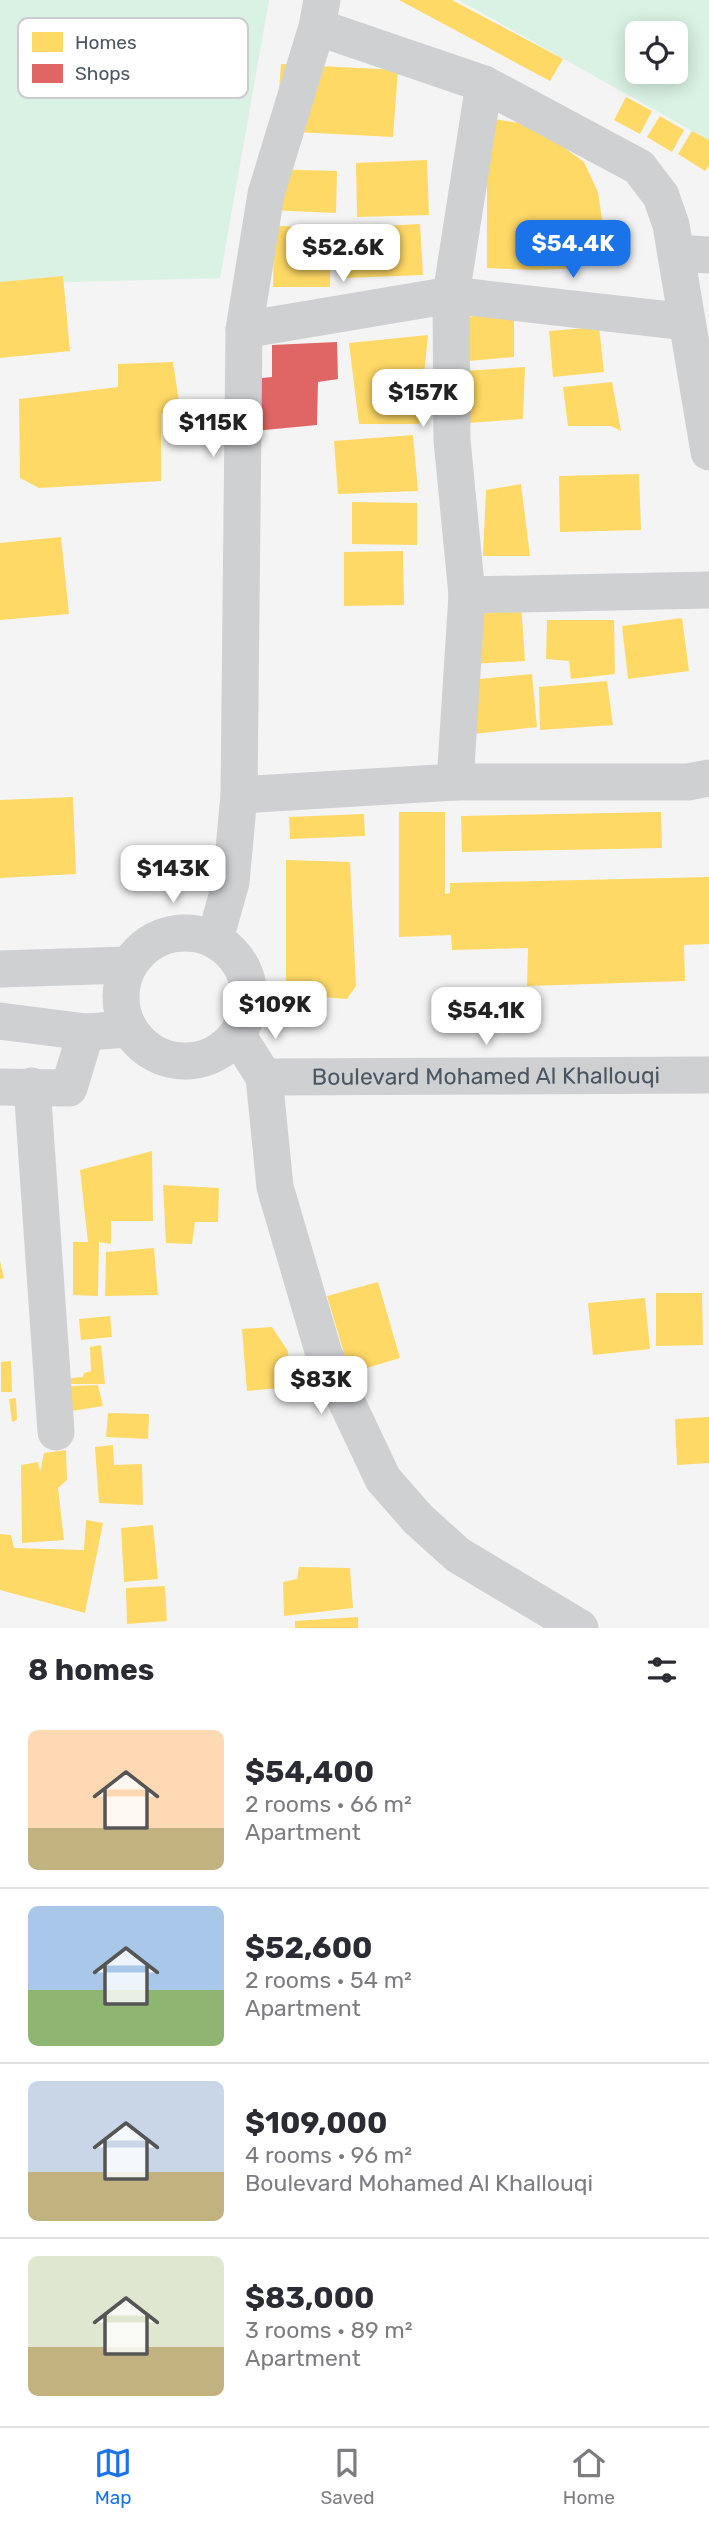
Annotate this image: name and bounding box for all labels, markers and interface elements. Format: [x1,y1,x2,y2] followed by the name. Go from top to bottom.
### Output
[18,18,248,98] legend
[625,21,688,84] map controls
[625,21,688,84] button: locate
[75,31,137,54] text: Homes
[75,62,130,85] text: Shops
[516,220,630,280] pin: $54.4K
[286,224,400,284] pin: $52.6K
[531,229,615,257] text: $54.4K
[302,233,384,261] text: $52.6K
[374,370,472,429] pin: $157K
[388,378,458,406] text: $157K
[164,400,262,459] pin: $115K
[179,408,247,436] text: $115K
[124,846,222,905] pin: $143K
[137,854,209,882] text: $143K
[226,982,324,1041] pin: $109K
[429,988,543,1047] pin: $54.1K
[239,990,311,1018] text: $109K
[447,996,525,1024] text: $54.1K
[312,1061,660,1091] street label: Boulevard Mohamed Al Khallouqi
[280,1356,362,1416] pin: $83K
[290,1365,352,1393] text: $83K
[643,1651,681,1689] icon: filters
[28,1652,154,1688] text: 8 homes
[245,1754,374,1790] text: $54,400
[84,1758,168,1842] icon: home
[245,1790,412,1818] text: 2 rooms · 66 m²
[245,1818,361,1846] text: Apartment
[245,1930,372,1966] text: $52,600
[84,1934,168,2018] icon: home
[245,1966,412,1994] text: 2 rooms · 54 m²
[245,1994,361,2022] text: Apartment
[245,2105,387,2141] text: $109,000
[84,2109,168,2193] icon: home
[245,2141,412,2169] text: 4 rooms · 96 m²
[245,2169,593,2197] text: Boulevard Mohamed Al Khallouqi
[245,2280,374,2316] text: $83,000
[84,2284,168,2368] icon: home
[245,2316,413,2344] text: 3 rooms · 89 m²
[245,2344,361,2372] text: Apartment
[94,2444,132,2509] tab: Map
[320,2444,375,2509] tab: Saved
[563,2444,615,2509] tab: Home

